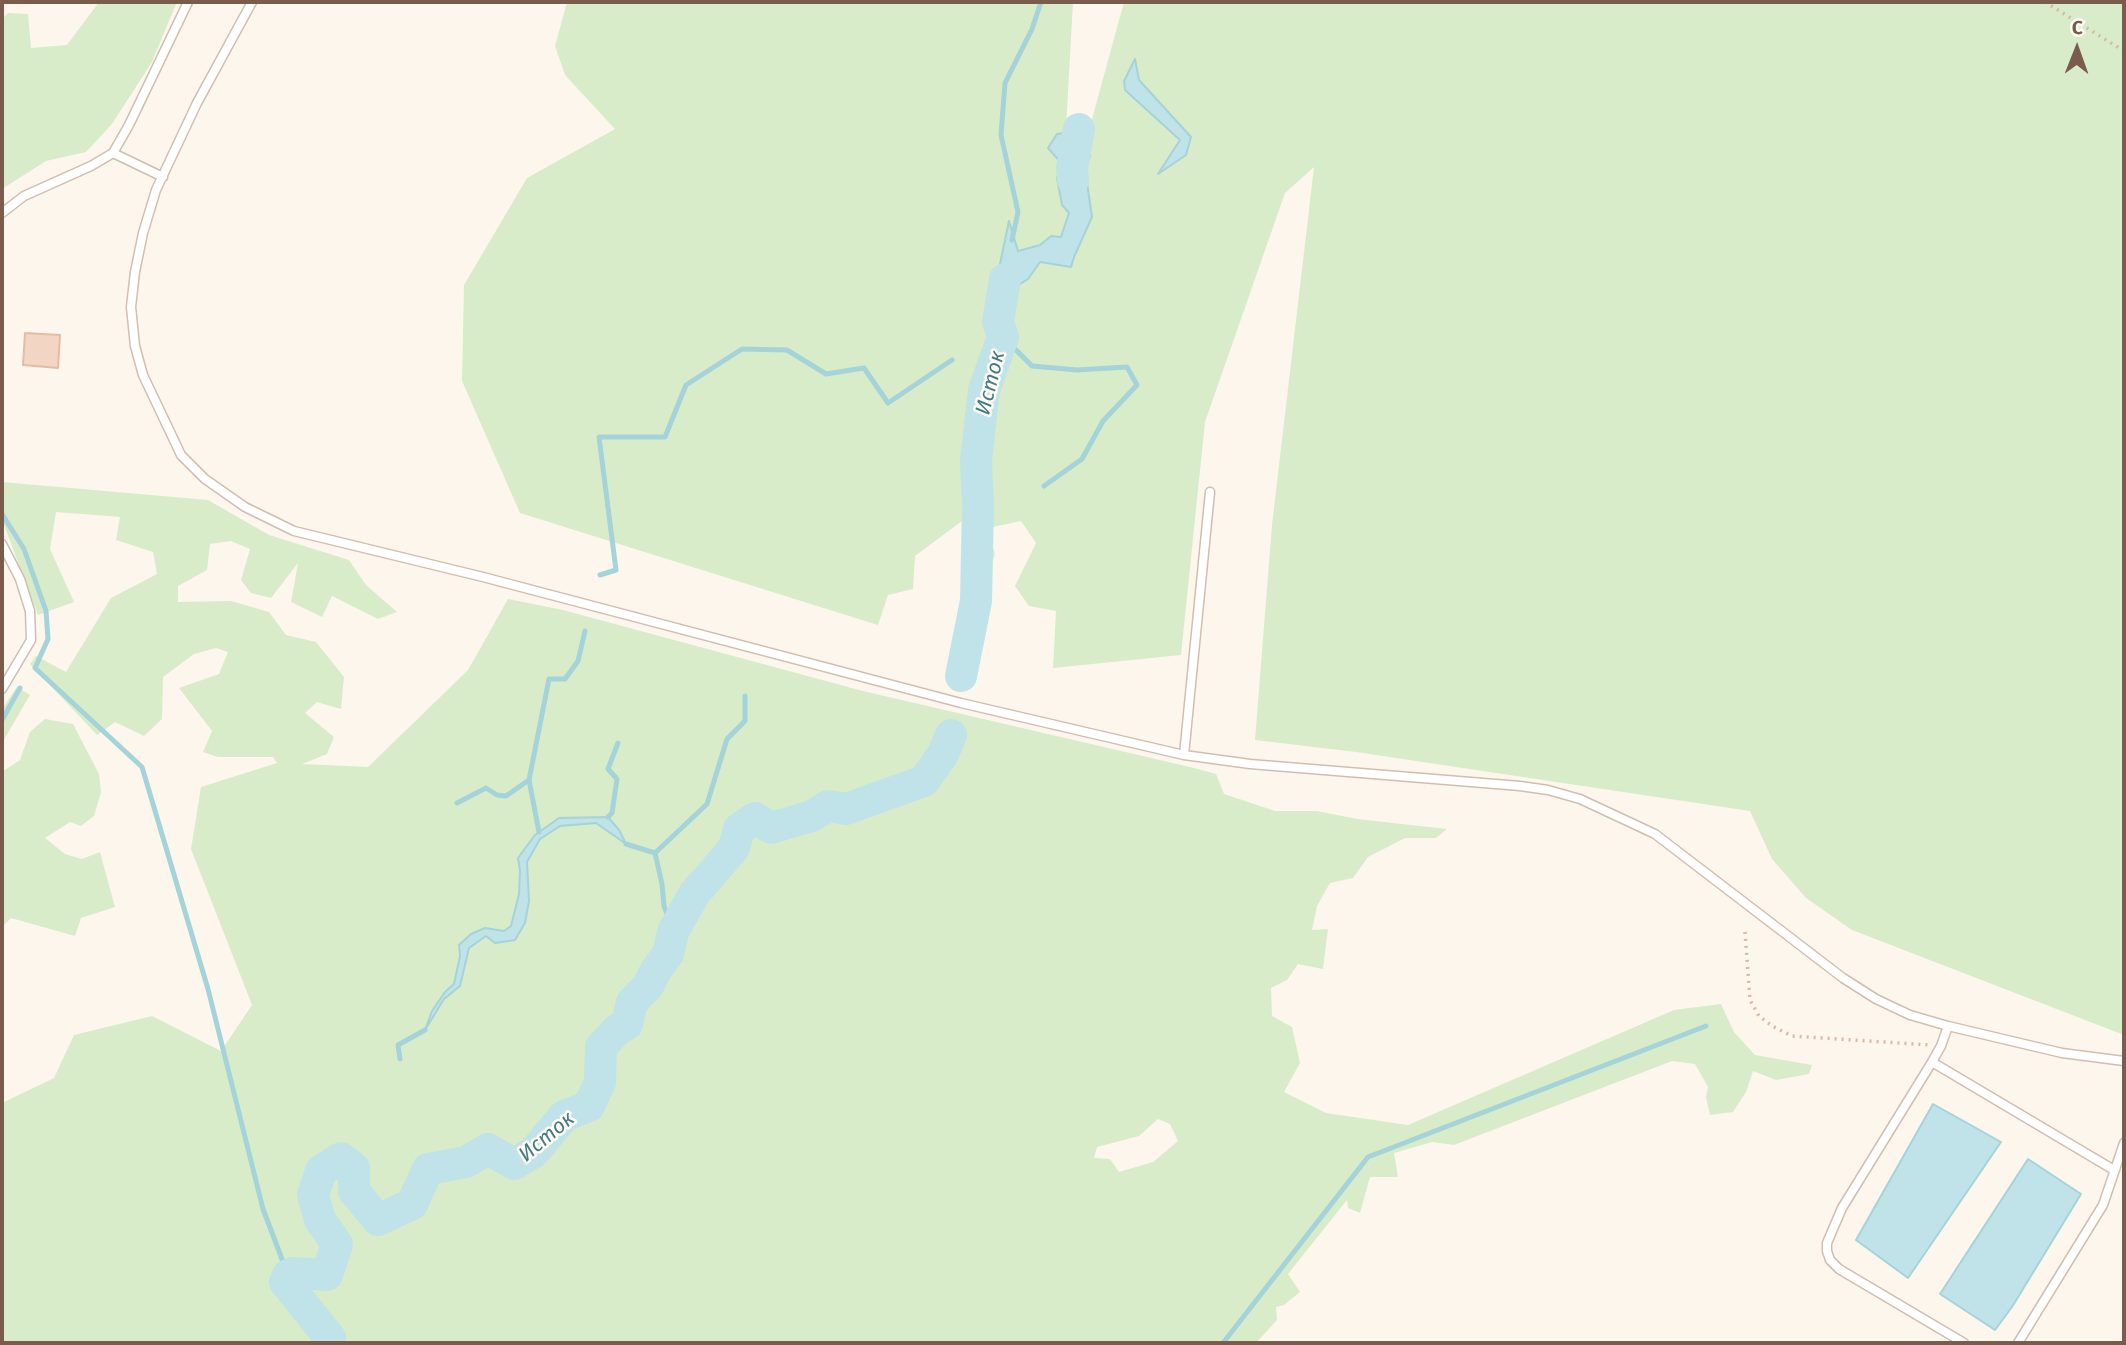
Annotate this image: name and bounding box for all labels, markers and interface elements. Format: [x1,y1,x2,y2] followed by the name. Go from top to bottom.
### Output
[2042,14,2112,84] north arrow
[2072,16,2083,39] text: С
[971,348,1011,418] water label: Исток
[514,1106,580,1168] water label: Исток

